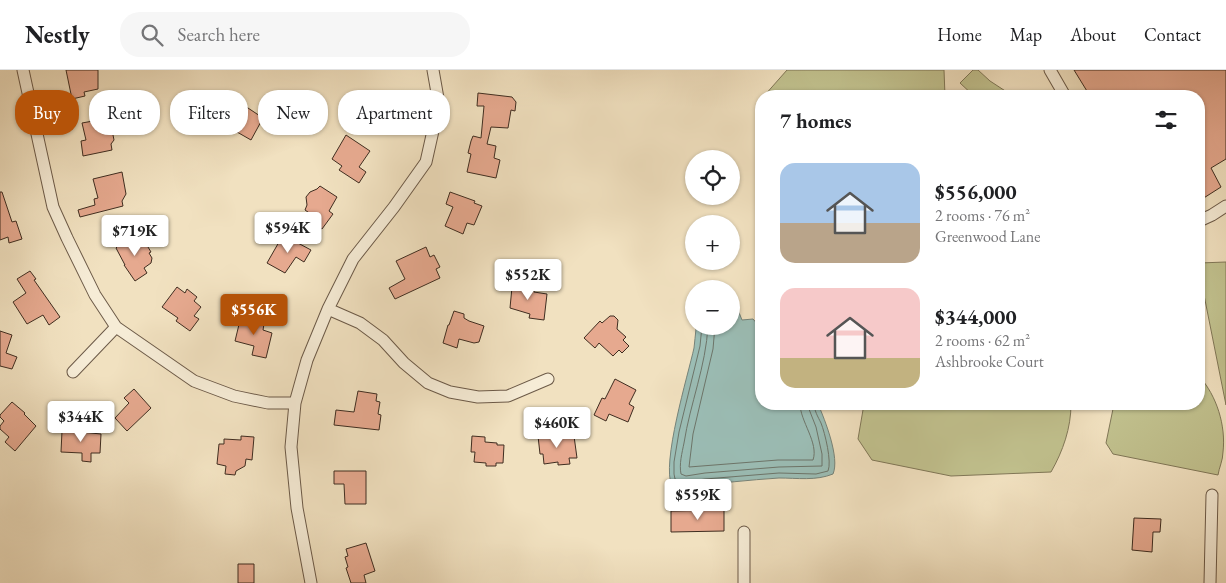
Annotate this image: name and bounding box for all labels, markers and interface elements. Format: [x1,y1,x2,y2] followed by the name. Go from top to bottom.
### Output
[120,12,470,57] search box
[25,19,90,50] text: Nestly
[138,21,166,49] icon: search
[178,22,260,47] text: Search here
[937,23,982,46] text: Home
[1010,23,1042,46] text: Map
[1070,23,1116,46] text: About
[1144,23,1201,46] text: Contact
[15,90,79,135] chip: Buy
[89,90,160,135] chip: Rent
[170,90,248,135] chip: Filters
[258,90,328,135] chip: New
[338,90,450,135] chip: Apartment
[1152,106,1180,134] icon: filters
[780,107,852,134] text: 7 homes
[685,150,740,335] map controls
[685,150,740,205] button: locate
[935,178,1017,205] text: $556,000
[820,183,880,243] icon: home
[935,205,1030,226] text: 2 rooms · 76 m²
[253,212,323,254] pin: $594K
[100,214,170,257] pin: $719K
[685,215,740,270] button: +
[266,217,310,238] text: $594K
[113,220,157,241] text: $719K
[935,226,1041,247] text: Greenwood Lane
[493,258,563,301] pin: $552K
[506,264,550,285] text: $552K
[685,280,740,335] button: −
[219,294,289,336] pin: $556K
[232,299,276,320] text: $556K
[935,303,1017,330] text: $344,000
[820,308,880,368] icon: home
[935,330,1030,351] text: 2 rooms · 62 m²
[935,351,1044,372] text: Ashbrooke Court
[46,400,116,443] pin: $344K
[59,406,103,427] text: $344K
[522,406,592,449] pin: $460K
[535,412,579,433] text: $460K
[663,478,733,521] pin: $559K
[676,484,720,505] text: $559K

